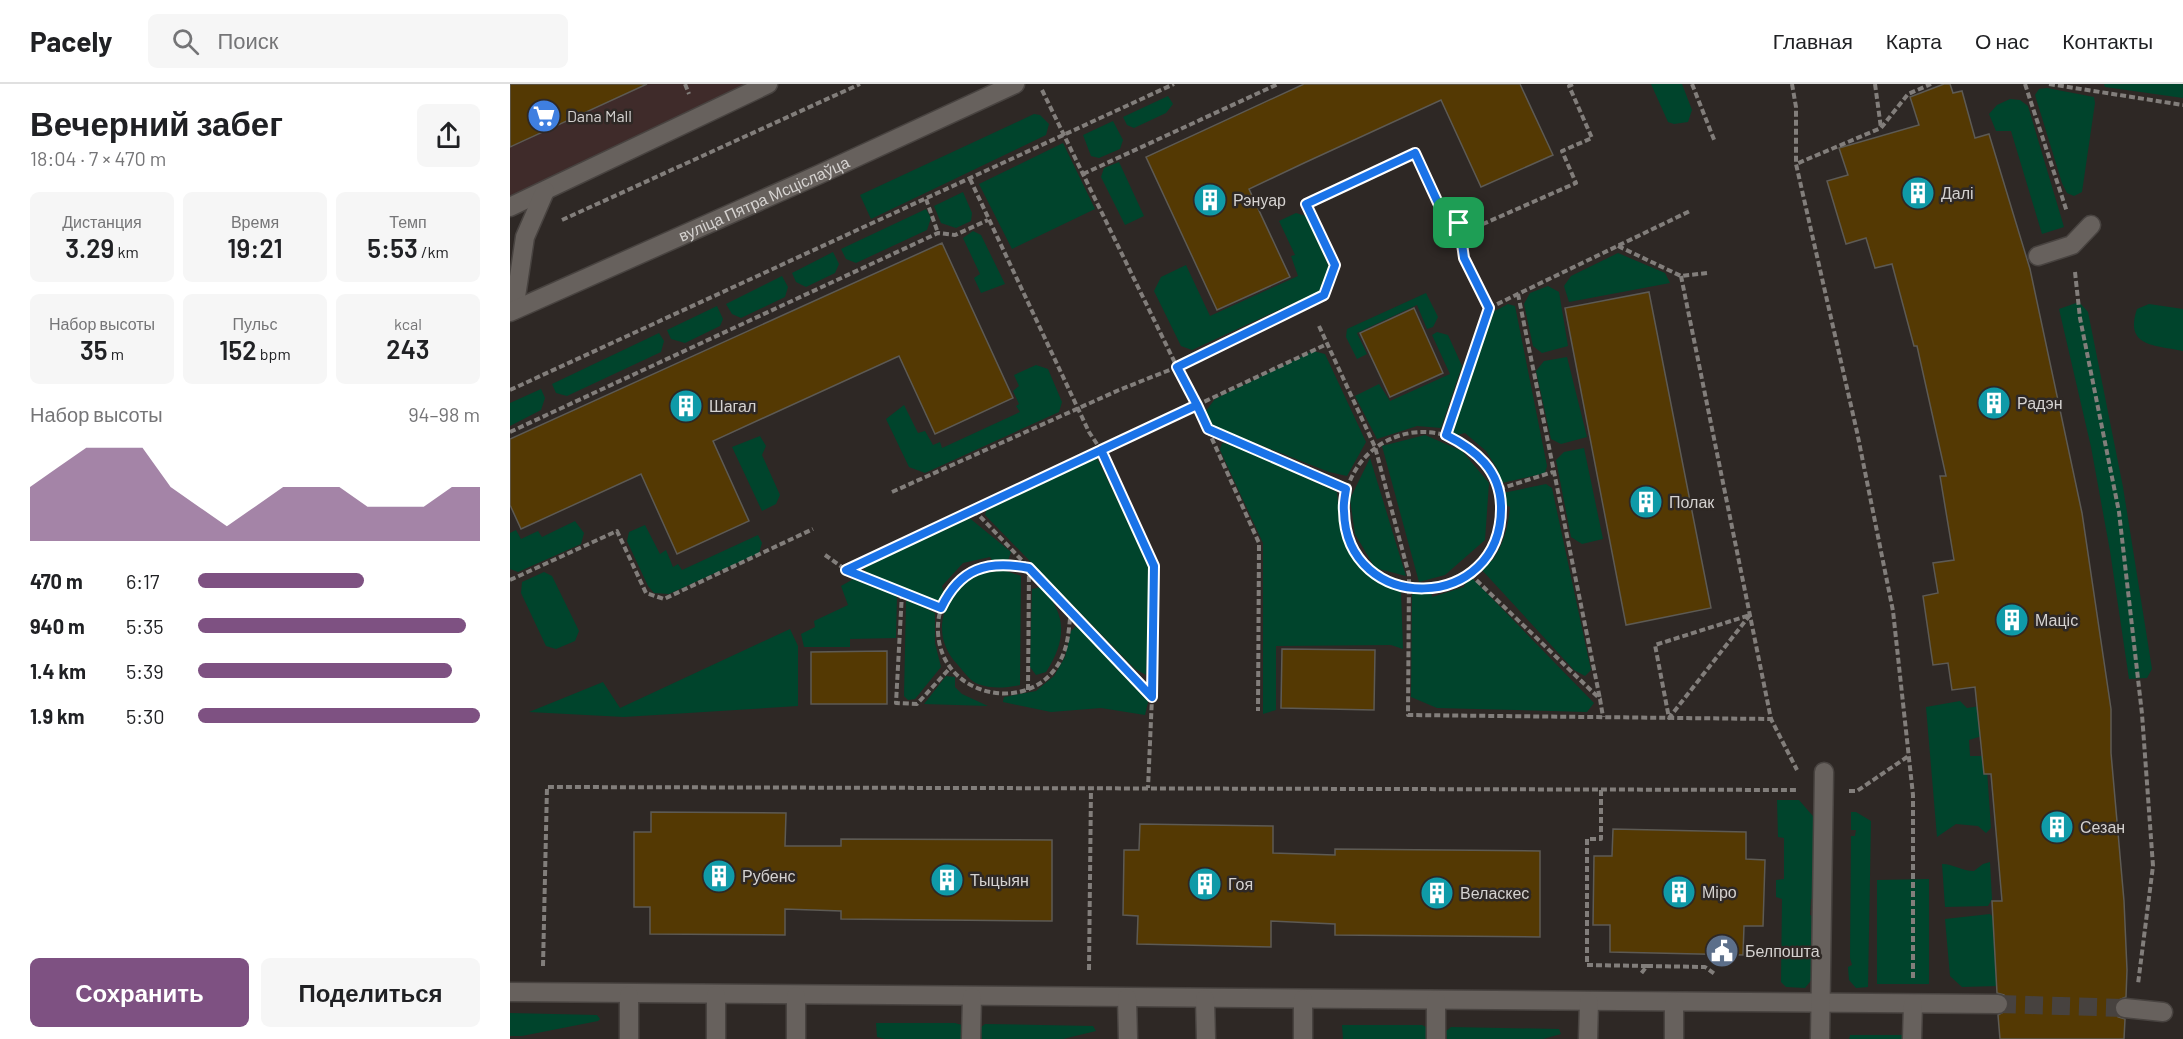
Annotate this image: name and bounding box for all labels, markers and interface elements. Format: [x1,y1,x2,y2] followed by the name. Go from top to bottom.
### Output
[148,14,568,68] search box
[30,24,112,58] text: Pacely
[169,25,202,58] icon: search
[217,27,278,53] text: Поиск
[1773,28,1853,53] text: Главная
[1886,28,1942,53] text: Карта
[1975,28,2029,53] text: О нас
[2062,28,2153,53] text: Контакты
[526,98,562,134] supermarket icon: Dana Mall
[30,103,283,143] text: Вечерний забег
[417,104,480,167] button: share
[567,106,632,125] place label: Dana Mall
[30,146,166,170] text: 18:04 · 7 × 470 m
[675,152,852,245] street label: вуліца Пятра Мсціслаўца
[1900,175,1936,211] building icon: Далі
[1192,182,1228,218] building icon: Рэнуар
[1941,183,1974,202] place label: Далі
[1233,190,1286,209] place label: Рэнуар
[1433,197,1484,248] pin
[1442,206,1475,239] icon: arrive
[62,212,142,231] text: Дистанция
[231,212,279,231] text: Время
[389,212,427,231] text: Темп
[65,232,114,263] text: 3.29
[227,232,283,263] text: 19:21
[367,232,418,263] text: 5:53
[114,242,139,261] text: km
[418,242,449,261] text: /km
[49,314,155,333] text: Набор высоты
[233,314,277,333] text: Пульс
[394,314,422,333] text: kcal
[386,333,430,364] text: 243
[80,334,108,365] text: 35
[219,334,257,365] text: 152
[108,344,124,363] text: m
[257,344,291,363] text: bpm
[1976,385,2012,421] building icon: Радэн
[668,388,704,424] building icon: Шагал
[2017,393,2063,412] place label: Радэн
[709,396,756,415] place label: Шагал
[30,402,163,426] text: Набор высоты
[408,402,480,426] text: 94–98 m
[1628,484,1664,520] building icon: Полак
[1669,492,1715,511] place label: Полак
[30,569,83,593] text: 470 m
[126,569,160,593] text: 6:17
[1994,602,2030,638] building icon: Маціс
[2035,610,2078,629] place label: Маціс
[30,614,85,638] text: 940 m
[126,614,164,638] text: 5:35
[30,659,86,683] text: 1.4 km
[126,659,164,683] text: 5:39
[30,704,84,728] text: 1.9 km
[126,704,165,728] text: 5:30
[2039,809,2075,845] building icon: Сезан
[2080,817,2125,836] place label: Сезан
[701,858,737,894] building icon: Рубенс
[929,862,965,898] building icon: Тыцыян
[742,866,796,885] place label: Рубенс
[1187,866,1223,902] building icon: Гоя
[970,870,1029,889] place label: Тыцыян
[1228,874,1253,893] place label: Гоя
[1661,874,1697,910] building icon: Міро
[1419,875,1455,911] building icon: Веласкес
[1702,882,1737,901] place label: Міро
[1460,883,1529,902] place label: Веласкес
[1704,933,1740,969] public building icon: Белпошта
[1745,941,1820,960] place label: Белпошта
[30,958,249,1027] button: Сохранить
[261,958,480,1027] button: Поделиться

